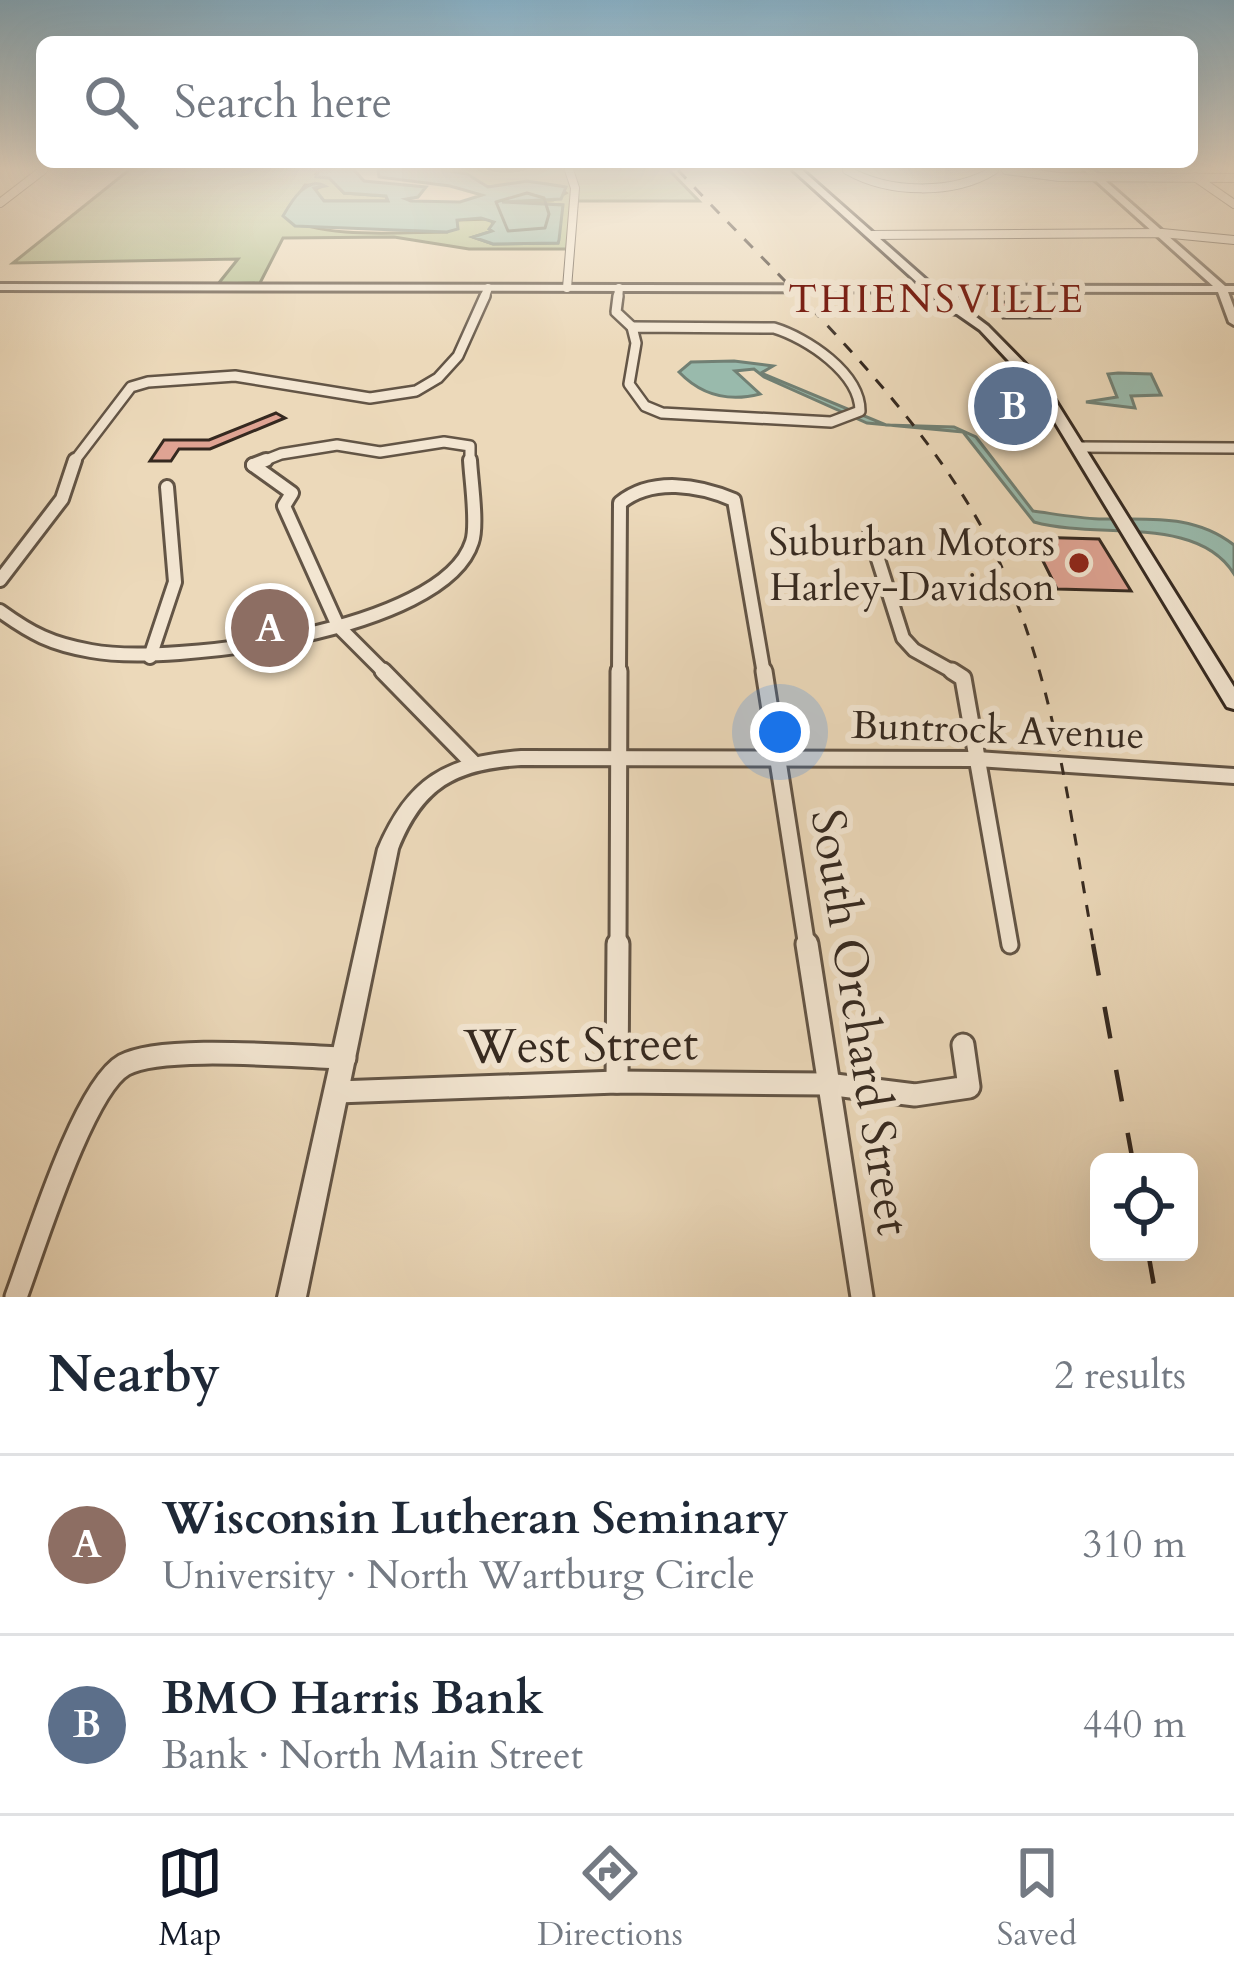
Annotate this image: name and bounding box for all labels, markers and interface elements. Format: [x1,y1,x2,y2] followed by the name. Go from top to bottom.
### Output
[36,36,1198,168] search box
[78,69,144,135] icon: search
[174,72,392,133] text: Search here
[788,273,1086,326] district label: THIENSVILLE
[974,361,1052,451] pin: B
[769,516,1055,614] place label: Suburban Motors Harley-Davidson
[1066,550,1092,576] marker: Suburban Motors Harley-Davidson
[231,583,309,673] pin: A
[850,699,1145,762] street label: Buntrock Avenue
[750,702,810,762] your location
[795,805,926,1240] street label: South Orchard Street
[462,1011,699,1080] street label: West Street
[1090,1153,1198,1261] map controls
[1090,1153,1198,1261] button: locate
[48,1340,220,1410] text: Nearby
[1054,1349,1186,1402] text: 2 results
[162,1488,788,1549] text: Wisconsin Lutheran Seminary
[72,1518,102,1571] text: A
[1083,1518,1186,1571] text: 310 m
[162,1549,755,1602] text: University · North Wartburg Circle
[162,1668,544,1729] text: BMO Harris Bank
[73,1698,101,1751] text: B
[1083,1698,1186,1751] text: 440 m
[162,1729,583,1782] text: Bank · North Main Street
[157,1840,223,1957] tab: Map
[537,1840,683,1957] tab: Directions
[997,1840,1077,1957] tab: Saved

